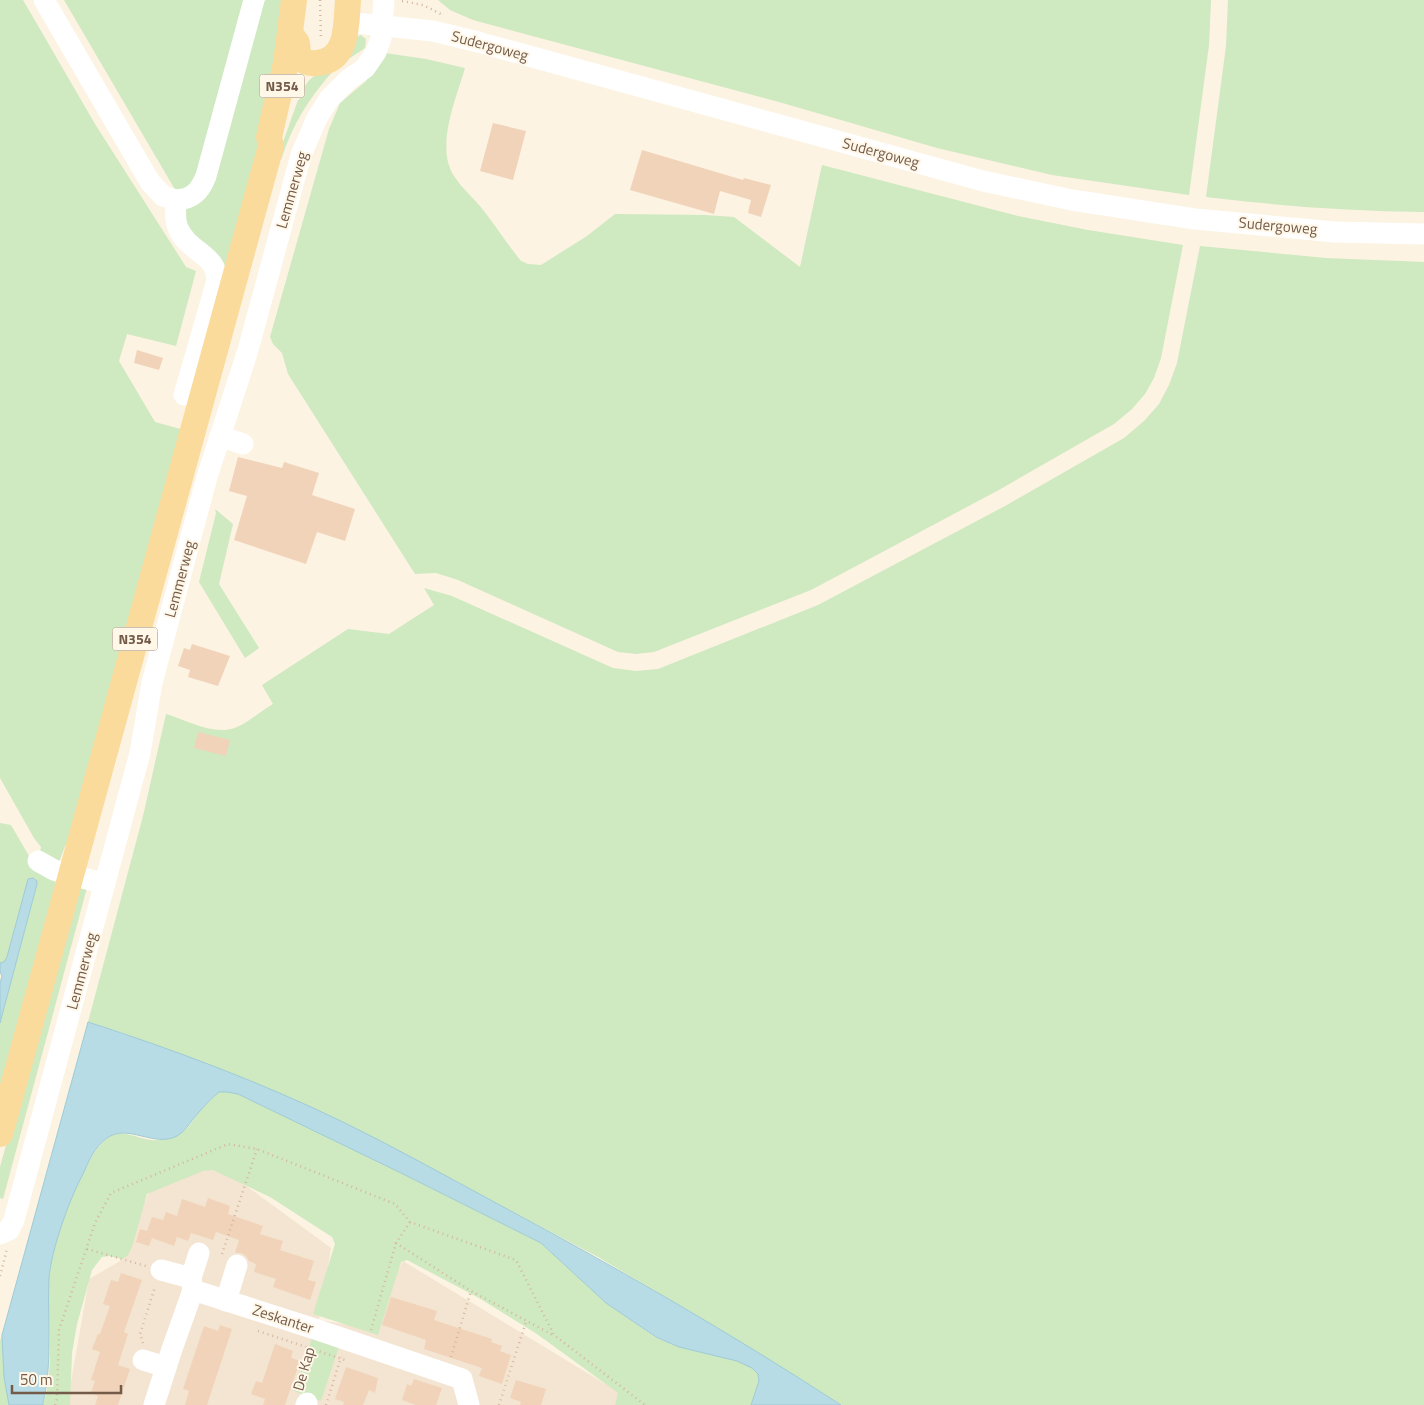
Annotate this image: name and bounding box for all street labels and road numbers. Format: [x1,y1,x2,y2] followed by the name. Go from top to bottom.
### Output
[449,24,531,67] street label: Sudergoweg
[260,74,304,98] road number: N354
[840,131,922,174] street label: Sudergoweg
[270,148,314,231] street label: Lemmerweg
[1238,211,1319,240] street label: Sudergoweg
[158,537,201,620] street label: Lemmerweg
[112,628,158,650] road number: N354
[60,929,103,1012] street label: Lemmerweg
[250,1298,317,1339] street label: Zeskanter
[286,1344,321,1393] street label: De Kap

